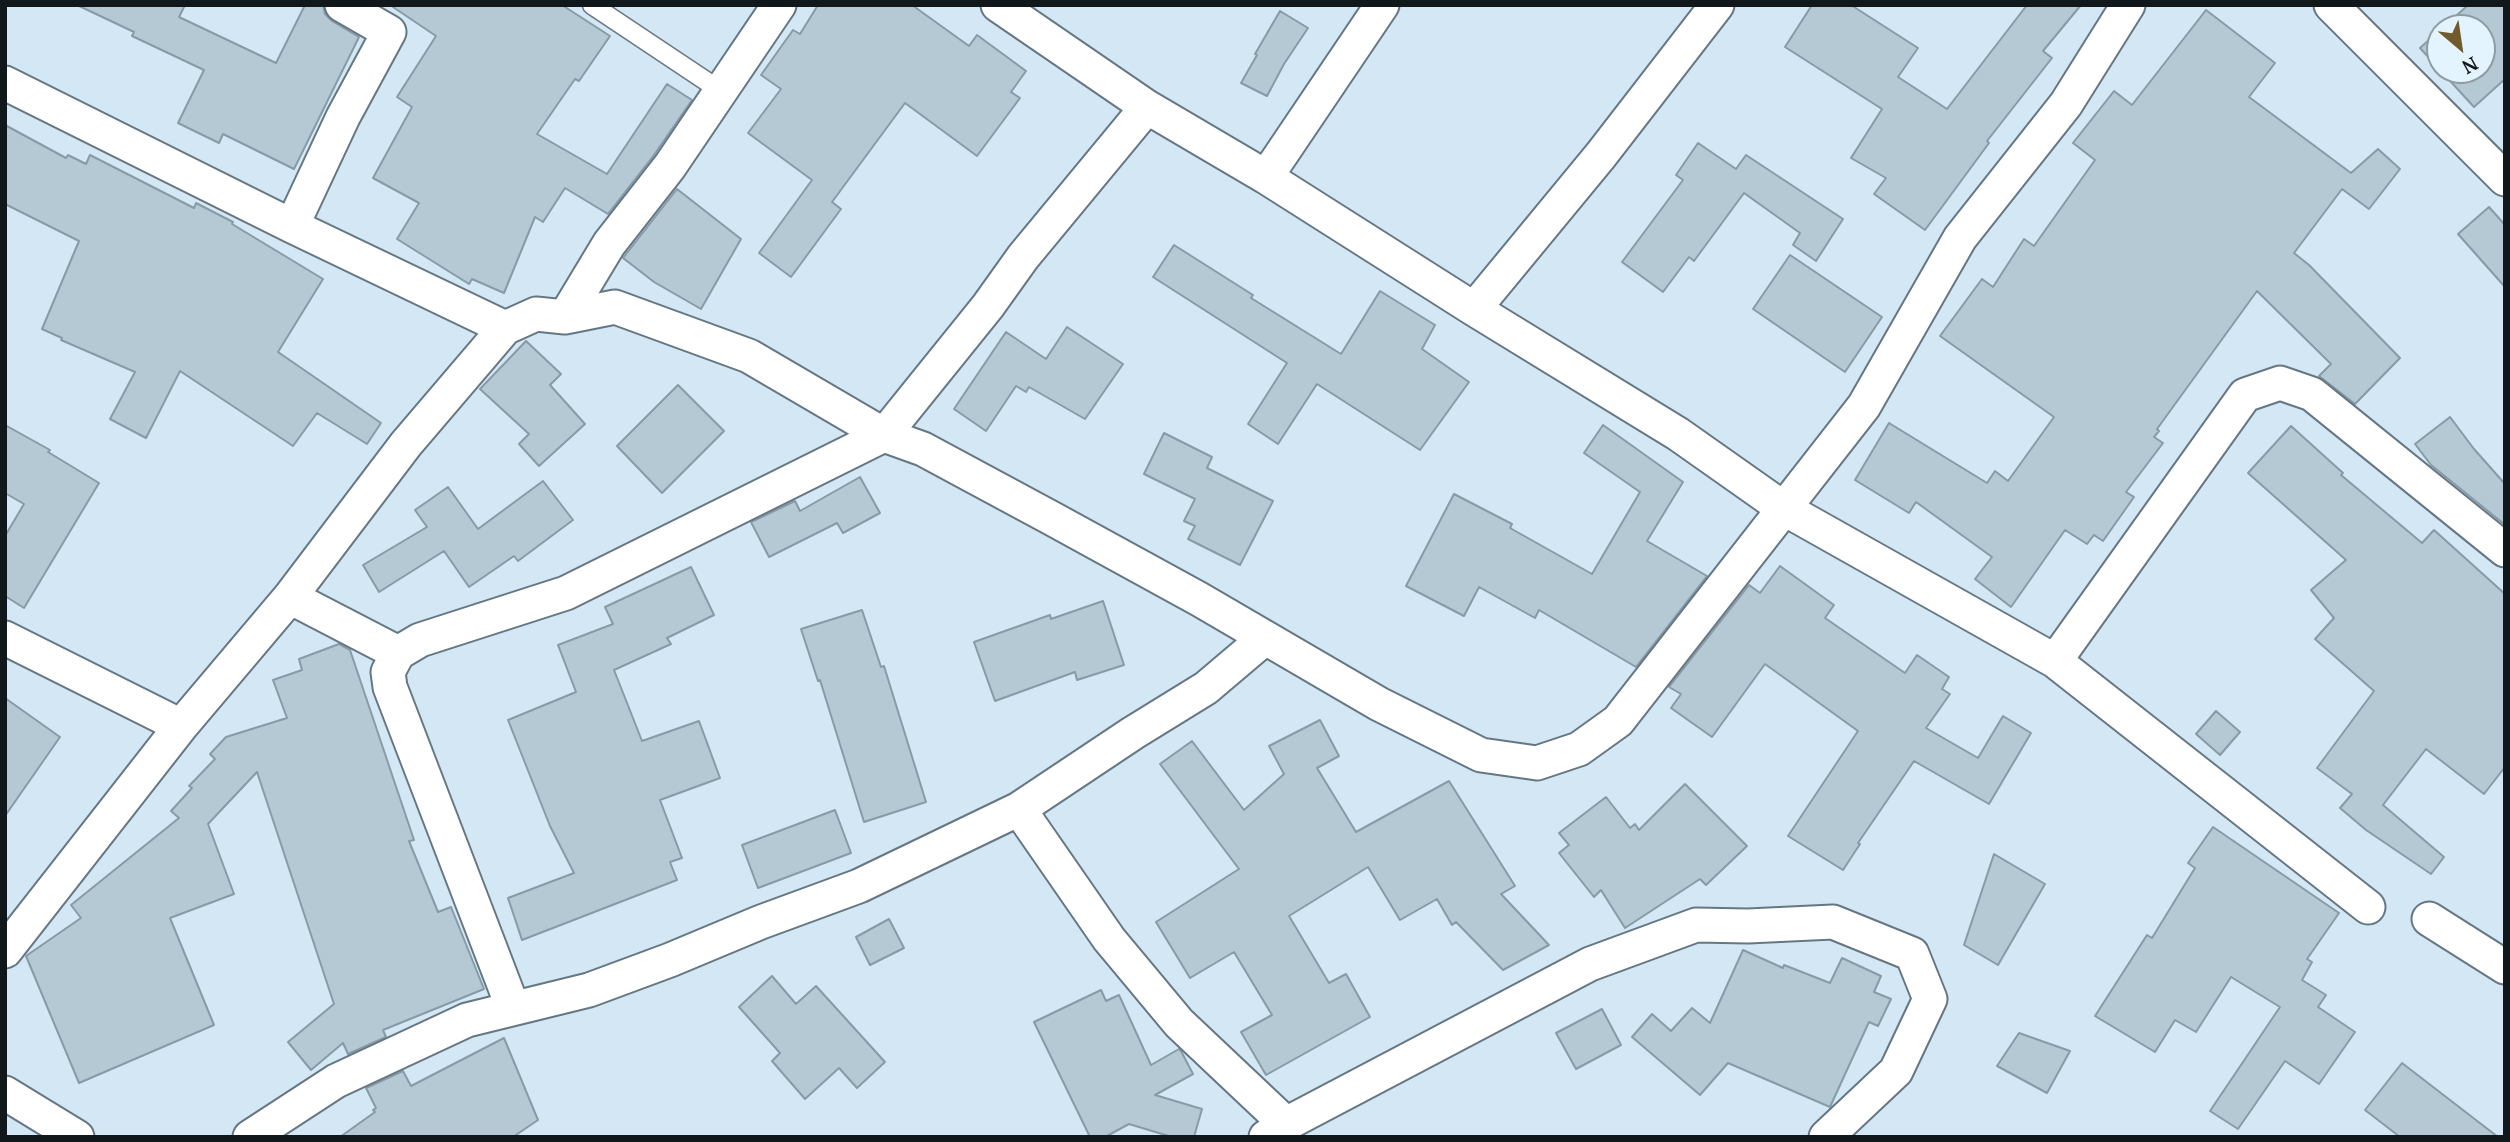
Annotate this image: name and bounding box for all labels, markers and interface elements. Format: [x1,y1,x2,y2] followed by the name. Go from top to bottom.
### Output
[2426,14,2496,84] north arrow
[2458,52,2483,80] text: N

